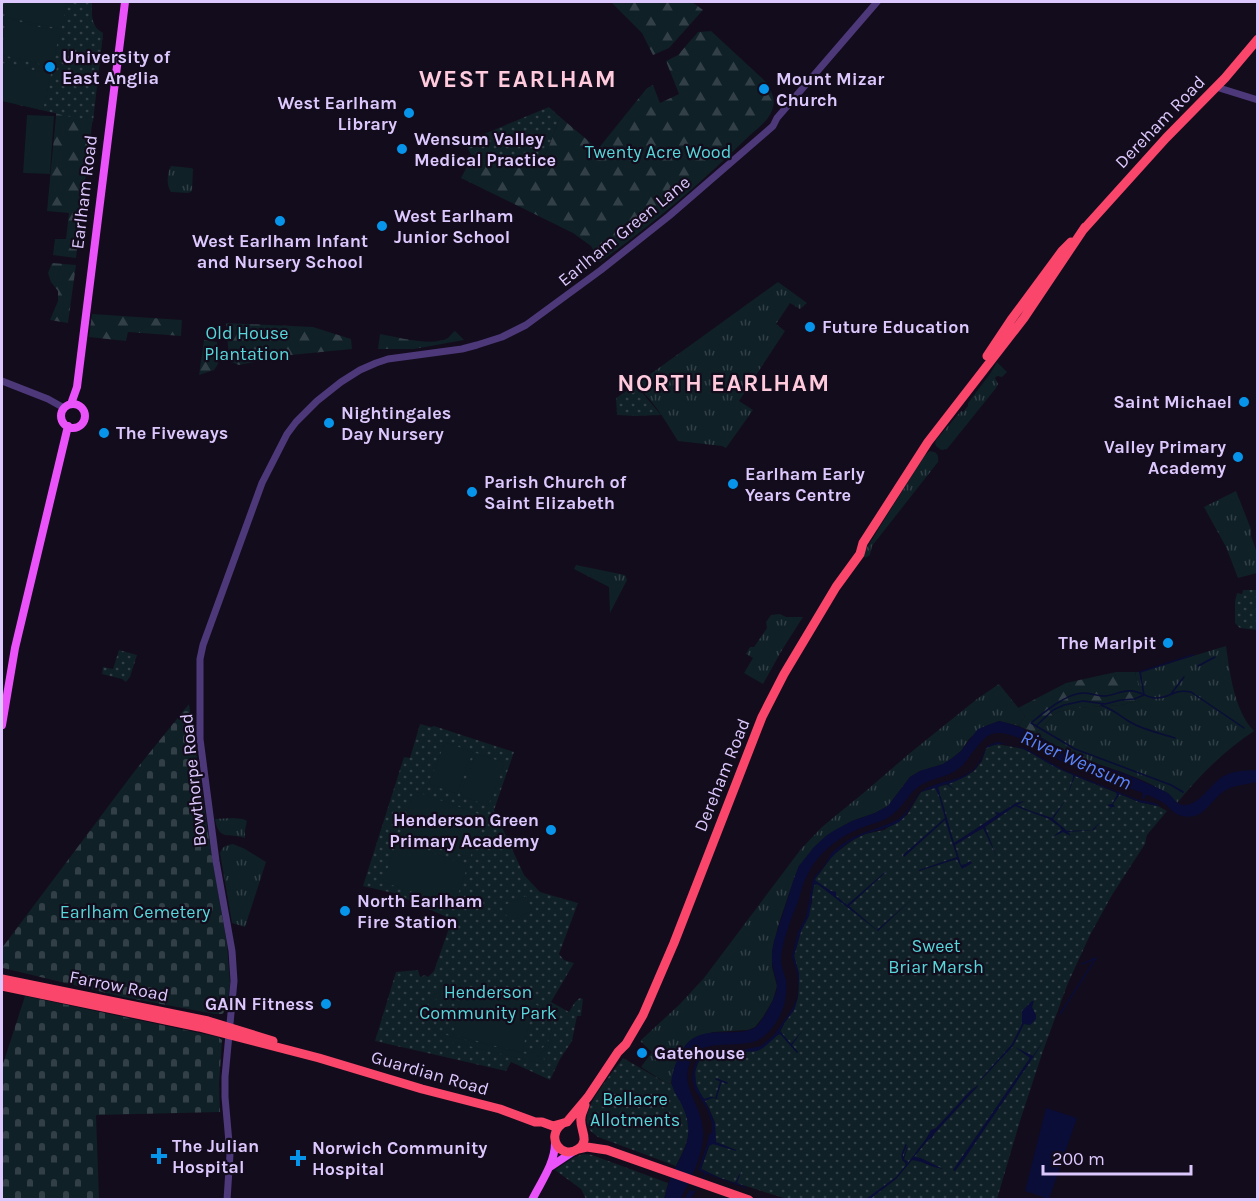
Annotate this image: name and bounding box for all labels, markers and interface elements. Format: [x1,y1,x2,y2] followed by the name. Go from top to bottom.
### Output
[62,46,171,89] place label: University of East Anglia
[43,60,57,74] marker: University of East Anglia
[419,65,617,93] district label: WEST EARLHAM
[776,68,884,111] place label: Mount Mizar Church
[1110,71,1210,173] street label: Dereham Road
[757,82,771,96] marker: Mount Mizar Church
[278,92,397,135] place label: West Earlham Library
[402,106,416,120] marker: West Earlham Library
[414,128,556,171] place label: Wensum Valley Medical Practice
[66,134,102,250] street label: Earlham Road
[585,141,731,163] park label: Twenty Acre Wood
[395,142,409,156] marker: Wensum Valley Medical Practice
[553,171,695,291] street label: Earlham Green Lane
[394,205,513,248] place label: West Earlham Junior School
[273,214,287,228] marker: West Earlham Infant and Nursery School
[375,219,389,233] marker: West Earlham Junior School
[192,230,368,273] place label: West Earlham Infant and Nursery School
[822,316,970,338] place label: Future Education
[803,320,817,334] marker: Future Education
[204,322,290,365] park label: Old House Plantation
[617,369,831,397] district label: NORTH EARLHAM
[1113,391,1232,413] place label: Saint Michael
[1237,395,1251,409] marker: Saint Michael
[341,402,451,445] place label: Nightingales Day Nursery
[322,416,336,430] marker: Nightingales Day Nursery
[116,422,228,444] place label: The Fiveways
[97,426,111,440] marker: The Fiveways
[1104,436,1226,479] place label: Valley Primary Academy
[1231,450,1245,464] marker: Valley Primary Academy
[745,463,865,506] place label: Earlham Early Years Centre
[484,471,627,514] place label: Parish Church of Saint Elizabeth
[726,477,740,491] marker: Earlham Early Years Centre
[465,485,479,499] marker: Parish Church of Saint Elizabeth
[1058,632,1156,654] place label: The Marlpit
[1161,636,1175,650] marker: The Marlpit
[175,712,211,848] street label: Bowthorpe Road
[689,715,755,835] street label: Dereham Road
[1017,725,1135,795] water label: River Wensum
[389,809,539,852] place label: Henderson Green Primary Academy
[544,823,558,837] marker: Henderson Green Primary Academy
[357,890,483,933] place label: North Earlham Fire Station
[60,901,211,923] park label: Earlham Cemetery
[338,904,352,918] marker: North Earlham Fire Station
[888,935,984,978] park label: Sweet Briar Marsh
[68,966,170,1006] street label: Farrow Road
[419,981,557,1024] park label: Henderson Community Park
[205,993,314,1015] place label: GAIN Fitness
[319,997,333,1011] marker: GAIN Fitness
[654,1042,745,1064] place label: Gatehouse
[369,1046,491,1100] street label: Guardian Road
[635,1046,649,1060] marker: Gatehouse
[590,1088,680,1131] park label: Bellacre Allotments
[172,1135,259,1178] place label: The Julian Hospital
[312,1137,487,1180] place label: Norwich Community Hospital
[1043,1138,1192,1176] scale bar
[150,1147,168,1165] marker: The Julian Hospital
[1052,1148,1105,1170] text: 200 m
[289,1149,307,1167] marker: Norwich Community Hospital

